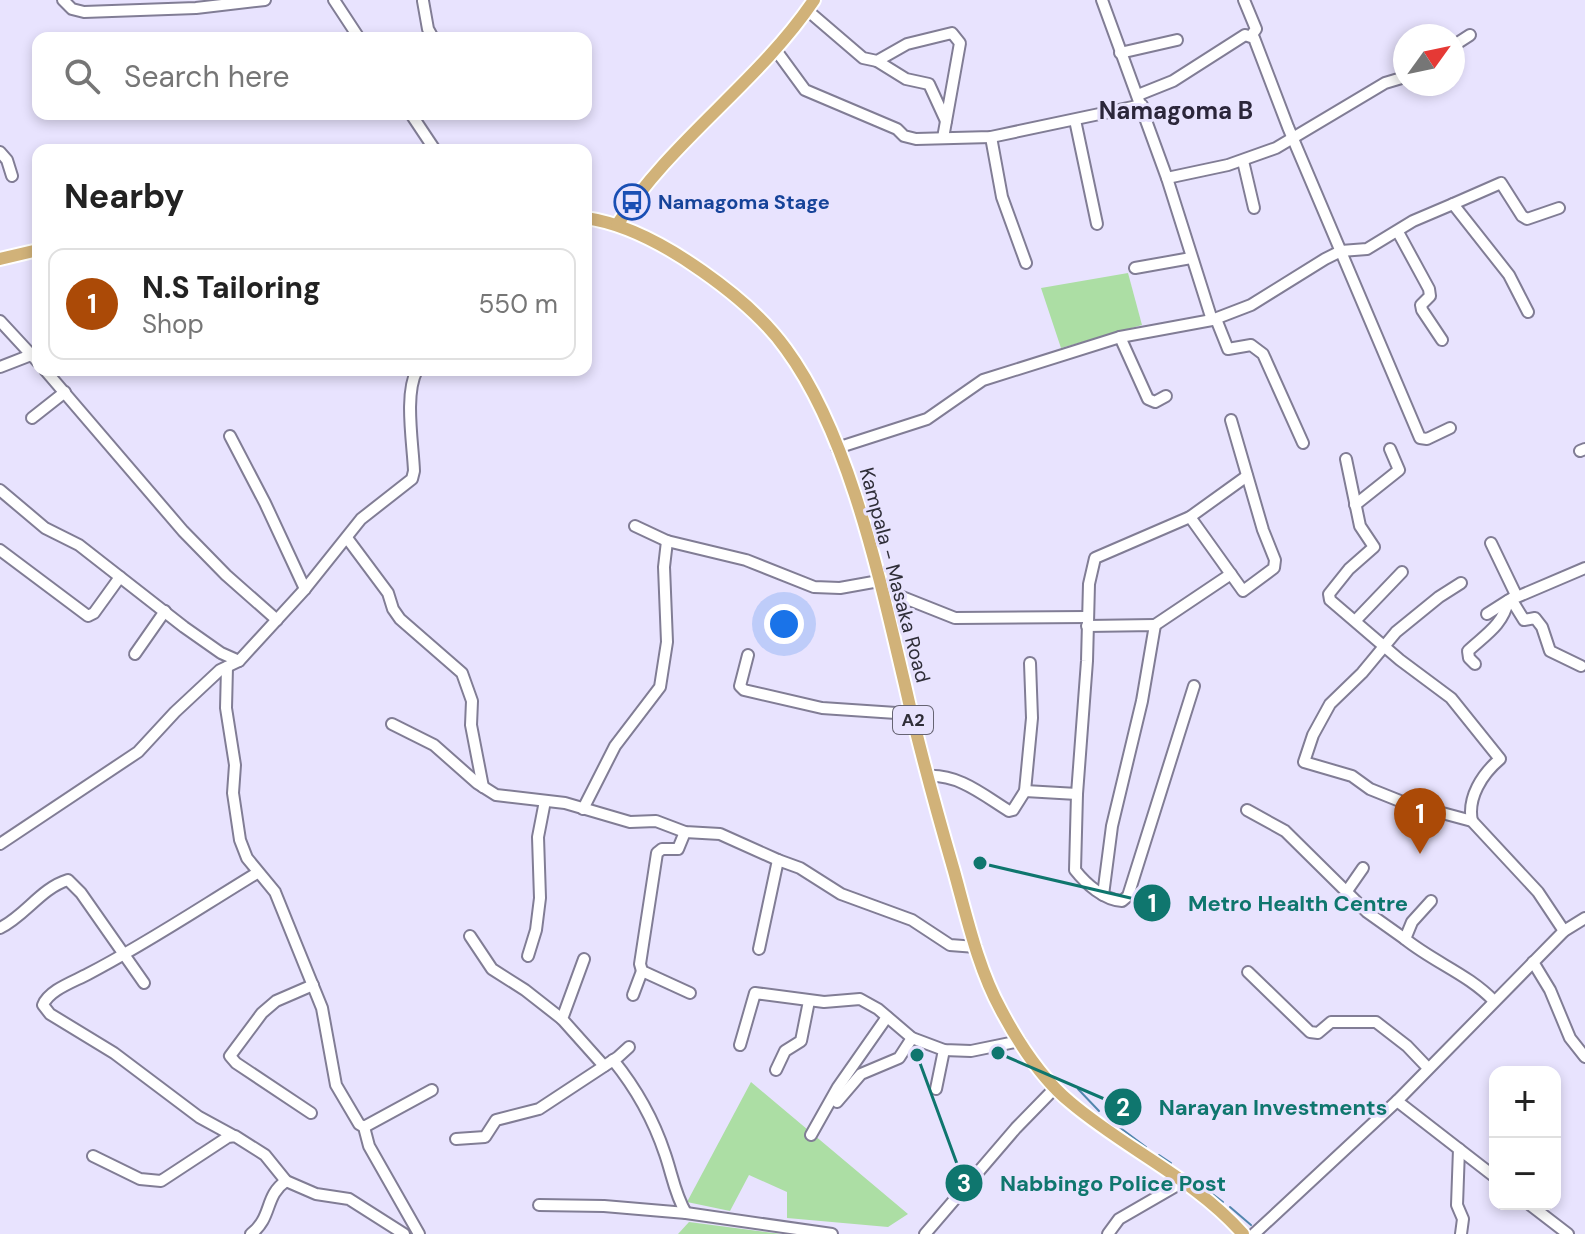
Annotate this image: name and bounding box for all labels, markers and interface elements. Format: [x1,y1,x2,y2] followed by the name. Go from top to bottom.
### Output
[1393,24,1465,96] north arrow
[32,32,592,120] search box
[60,54,104,98] icon: search
[124,57,290,96] text: Search here
[1099,95,1253,126] district label: Namagoma B
[64,174,184,219] text: Nearby
[613,183,651,221] bus stop icon: Namagoma Stage
[658,189,830,215] place label: Namagoma Stage
[142,268,321,307] text: N.S Tailoring
[87,287,97,321] text: 1
[478,287,558,321] text: 550 m
[142,307,204,341] text: Shop
[854,465,936,685] street label: Kampala - Masaka Road
[764,604,804,644] your location
[893,706,933,734] road number: A2
[1394,788,1446,854] pin: 1
[1132,880,1424,926] callout: Metro Health Centre
[1148,888,1156,919] text: 1
[1188,889,1408,918] text: Metro Health Centre
[1489,1066,1561,1210] map controls
[1489,1066,1561,1138] button: +
[1103,1084,1404,1130] callout: Narayan Investments
[1116,1092,1130,1123] text: 2
[1159,1093,1387,1122] text: Narayan Investments
[1489,1138,1561,1210] button: −
[944,1160,1242,1206] callout: Nabbingo Police Post
[957,1168,971,1199] text: 3
[1000,1169,1226,1198] text: Nabbingo Police Post

